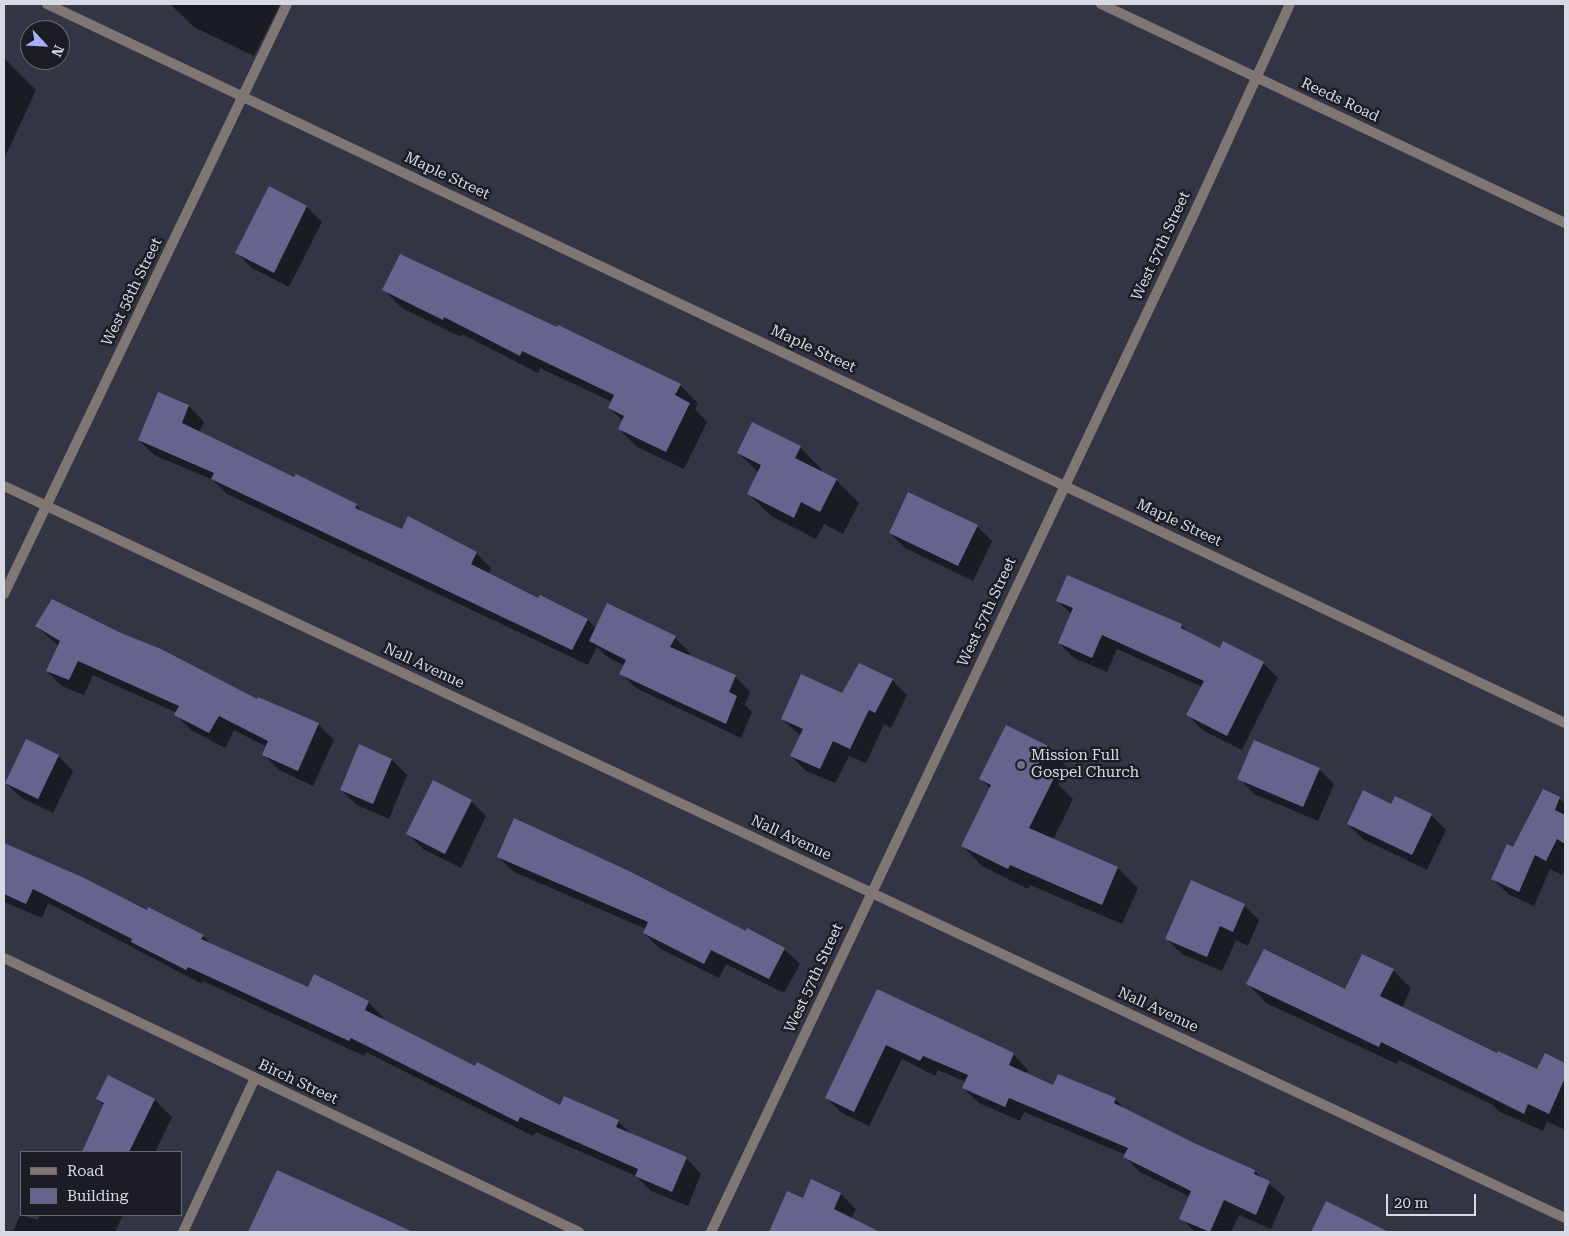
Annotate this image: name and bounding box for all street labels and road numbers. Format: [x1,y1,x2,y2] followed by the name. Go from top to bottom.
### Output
[1298,74,1382,126] street label: Reeds Road
[402,148,492,204] street label: Maple Street
[1128,189,1194,303] street label: West 57th Street
[98,235,166,349] street label: West 58th Street
[768,321,858,377] street label: Maple Street
[1134,495,1224,551] street label: Maple Street
[954,555,1020,669] street label: West 57th Street
[381,640,467,692] street label: Nall Avenue
[748,812,834,864] street label: Nall Avenue
[781,921,847,1035] street label: West 57th Street
[1115,984,1201,1036] street label: Nall Avenue
[255,1056,341,1108] street label: Birch Street

